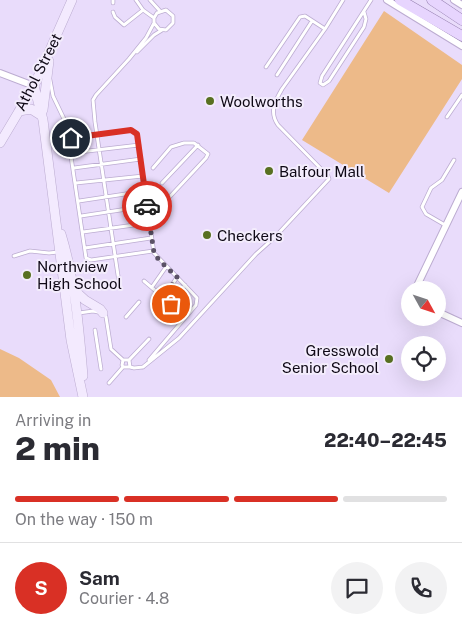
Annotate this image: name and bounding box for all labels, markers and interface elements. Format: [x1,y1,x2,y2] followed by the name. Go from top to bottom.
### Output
[11,30,65,114] street label: Athol Street
[220,93,303,110] place label: Woolworths
[204,95,216,107] marker: Woolworths
[50,117,92,159] pin
[57,124,85,152] icon: home
[279,163,365,180] place label: Balfour Mall
[263,165,275,177] marker: Balfour Mall
[122,181,172,231] courier
[133,192,161,220] icon: car
[217,227,283,244] place label: Checkers
[201,229,213,241] marker: Checkers
[37,258,122,292] place label: Northview High School
[21,269,33,281] marker: Northview High School
[401,281,446,326] north arrow
[401,281,446,381] map controls
[150,283,192,325] pin
[157,290,185,318] icon: bag
[401,336,446,381] button: locate
[282,342,379,376] place label: Gresswold Senior School
[383,353,395,365] marker: Gresswold Senior School
[15,411,91,430] text: Arriving in
[324,429,447,451] text: 22:40–22:45
[15,430,100,467] text: 2 min
[15,510,153,529] text: On the way · 150 m
[331,562,383,614] button: chat
[395,562,447,614] button: phone
[79,567,120,589] text: Sam
[34,577,48,599] text: S
[79,589,169,608] text: Courier · 4.8

